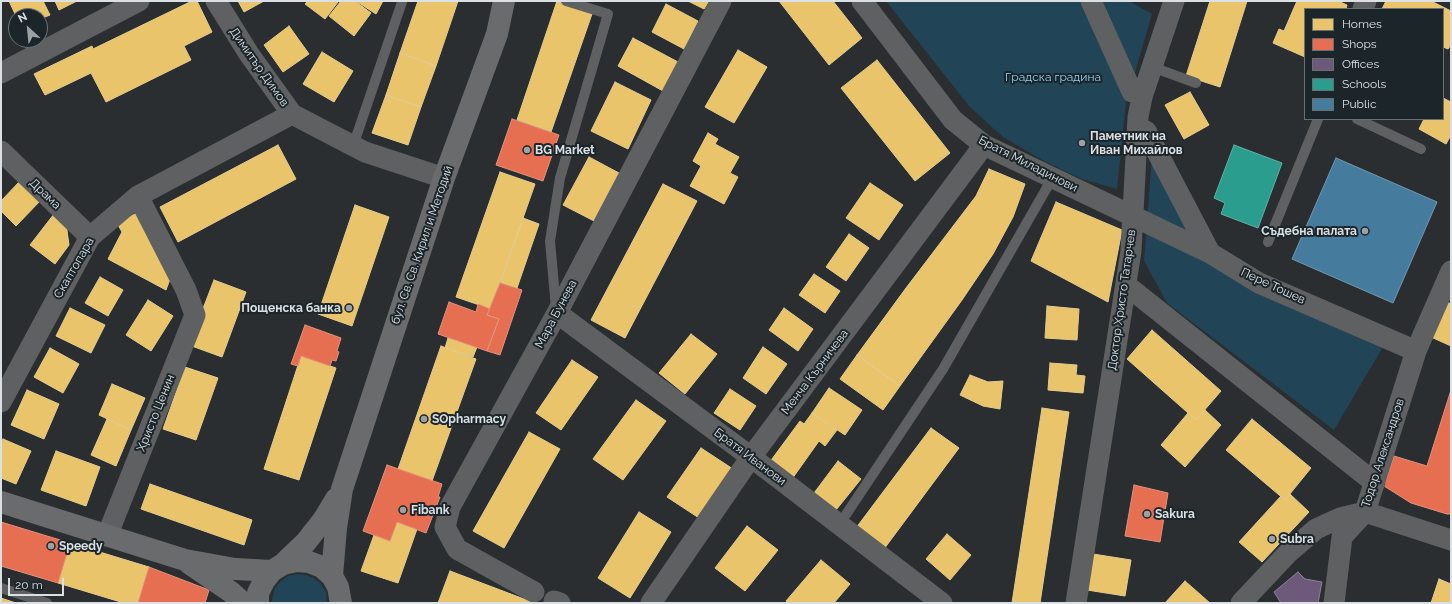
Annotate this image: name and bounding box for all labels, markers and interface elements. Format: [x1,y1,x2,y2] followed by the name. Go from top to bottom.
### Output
[8,8,48,48] north arrow
[1304,8,1444,120] legend
[16,10,29,25] text: N
[1342,17,1382,31] text: Homes
[226,25,292,109] street label: Димитър Димов
[1342,37,1377,51] text: Shops
[1342,57,1379,71] text: Offices
[1005,70,1101,84] park label: Градска градина
[1342,77,1386,91] text: Schools
[1342,97,1376,111] text: Public
[1090,129,1182,157] place label: Паметник на Иван Михайлов
[976,133,1080,195] street label: Братя Миладинови
[1077,138,1087,148] marker: Паметник на Иван Михайлов
[535,143,595,157] place label: BG Market
[522,145,532,155] marker: BG Market
[388,164,456,326] street label: бул. Св. Св. Кирил и Методий
[26,176,64,212] street label: Драма
[1261,224,1357,238] place label: Съдебна палата
[1360,226,1370,236] marker: Съдебна палата
[1105,229,1139,371] street label: Доктор Христо Татарчев
[51,235,97,301] street label: Скаптопара
[1239,265,1307,307] street label: Пере Тошев
[532,277,580,351] street label: Мара Бунева
[241,301,341,315] place label: Пощенска банка
[344,303,354,313] marker: Пощенска банка
[778,327,852,417] street label: Менча Кърничева
[134,372,178,454] street label: Христо Ценин
[1359,397,1407,509] street label: Тодор Александров
[432,412,506,426] place label: SOpharmacy
[419,414,429,424] marker: SOpharmacy
[711,425,789,489] street label: Братя Иванови
[411,503,449,517] place label: Fibank
[398,505,408,515] marker: Fibank
[1155,507,1195,521] place label: Sakura
[1142,509,1152,519] marker: Sakura
[1280,532,1314,546] place label: Subra
[1267,534,1277,544] marker: Subra
[59,539,103,553] place label: Speedy
[46,541,56,551] marker: Speedy
[10,570,66,596] scale bar
[15,578,43,592] text: 20 m

